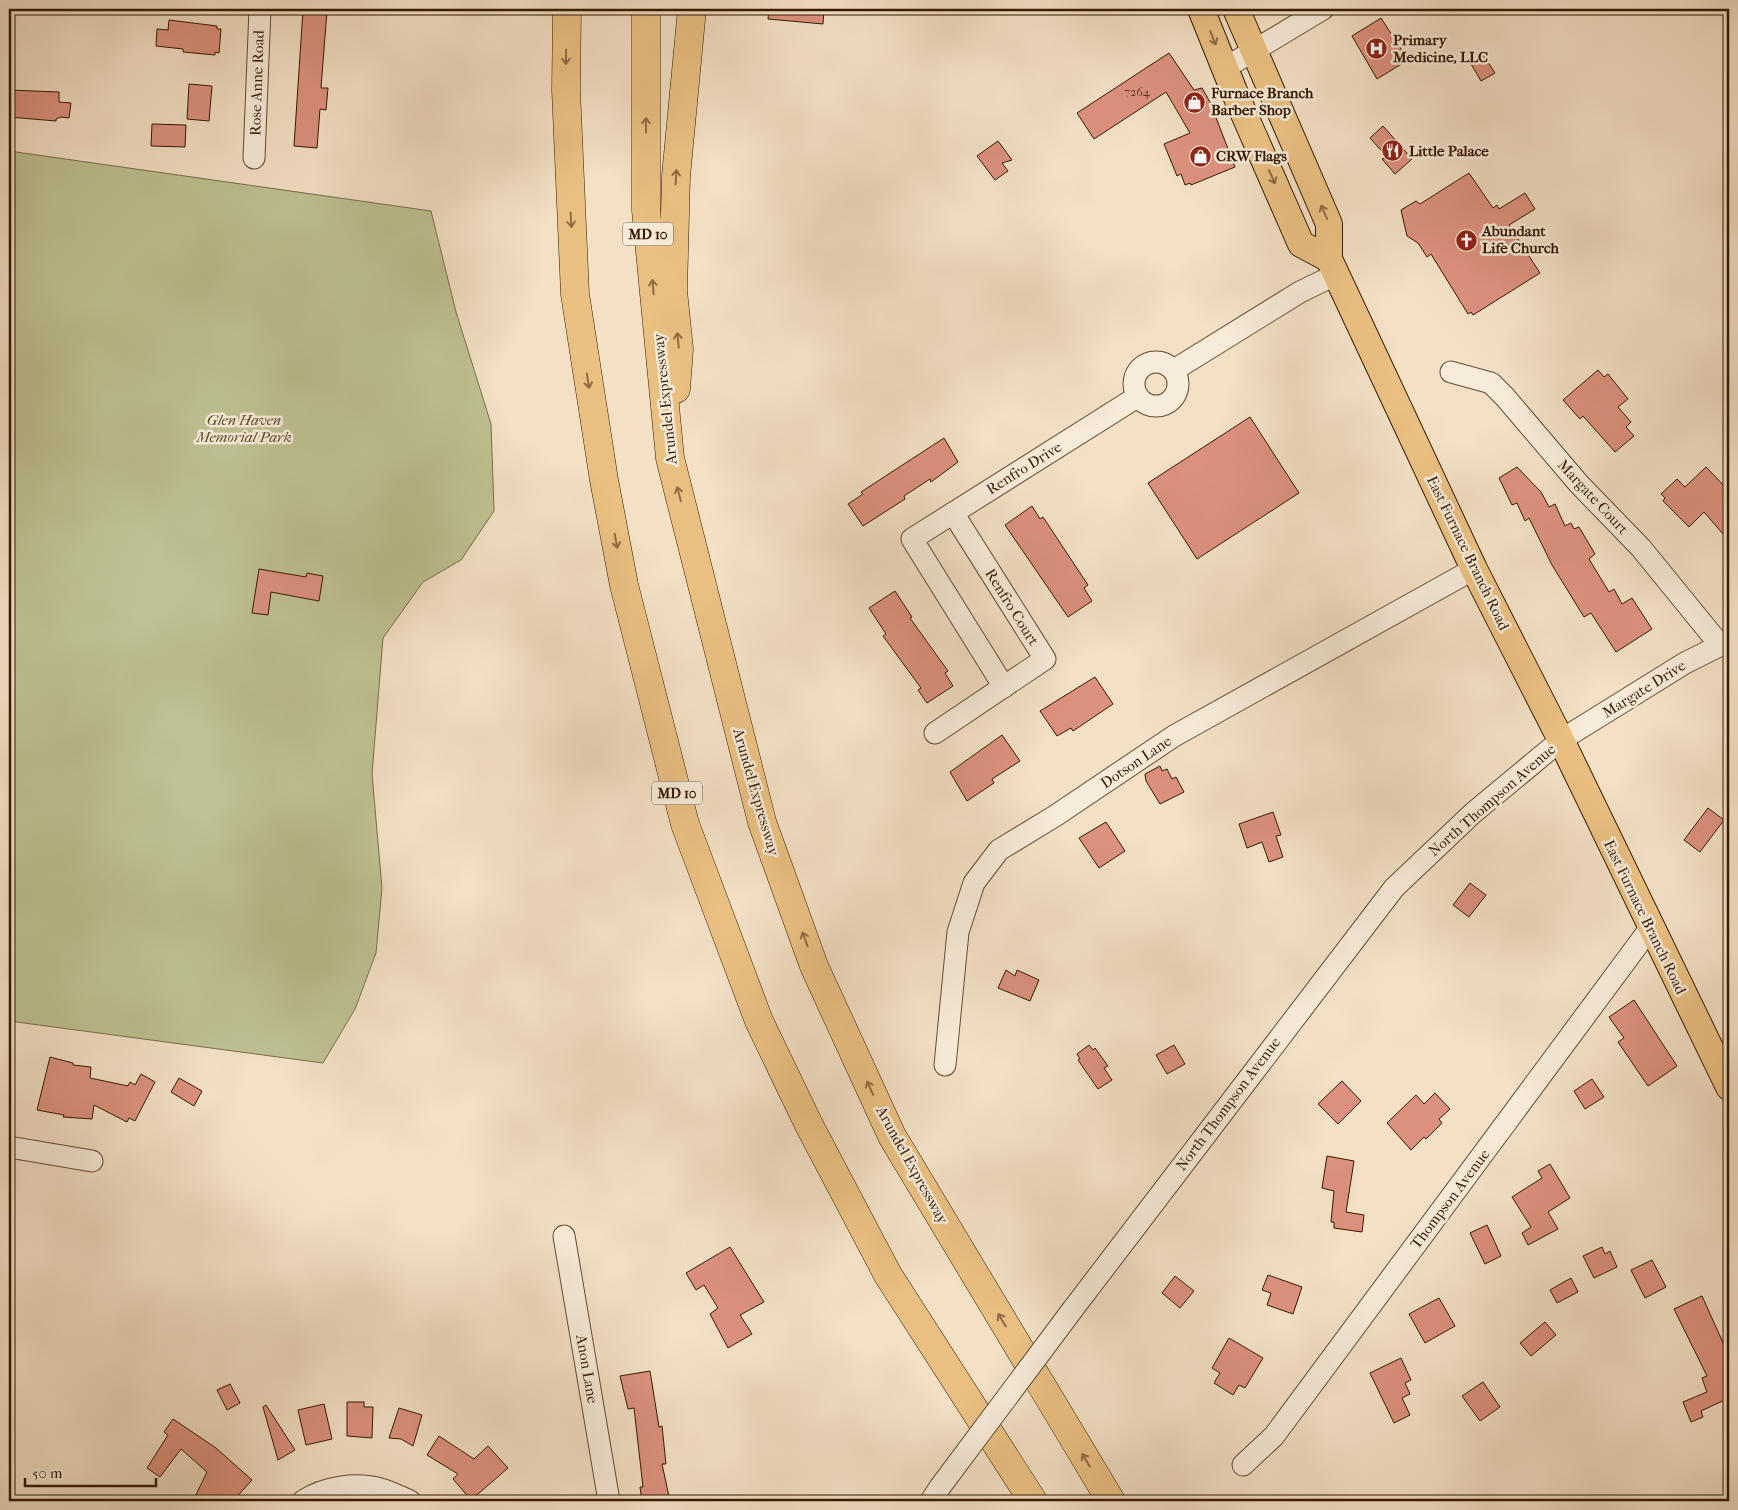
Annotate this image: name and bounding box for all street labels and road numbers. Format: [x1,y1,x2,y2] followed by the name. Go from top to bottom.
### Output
[246,29,268,136] street label: Rose Anne Road
[623,222,673,245] road number: MD 10
[649,332,681,466] street label: Arundel Expressway
[983,437,1066,498] street label: Renfro Drive
[1554,456,1633,539] street label: Margate Court
[1423,473,1514,634] street label: East Furnace Branch Road
[981,565,1043,649] street label: Renfro Court
[1599,656,1689,722] street label: Margate Drive
[729,725,783,859] street label: Arundel Expressway
[1097,731,1175,792] street label: Dotson Lane
[1425,740,1560,860] street label: North Thompson Avenue
[652,781,702,804] road number: MD 10
[1600,837,1691,998] street label: East Furnace Branch Road
[1172,1033,1284,1174] street label: North Thompson Avenue
[872,1102,952,1228] street label: Arundel Expressway
[1407,1145,1494,1252] street label: Thompson Avenue
[572,1332,602,1406] street label: Anon Lane

